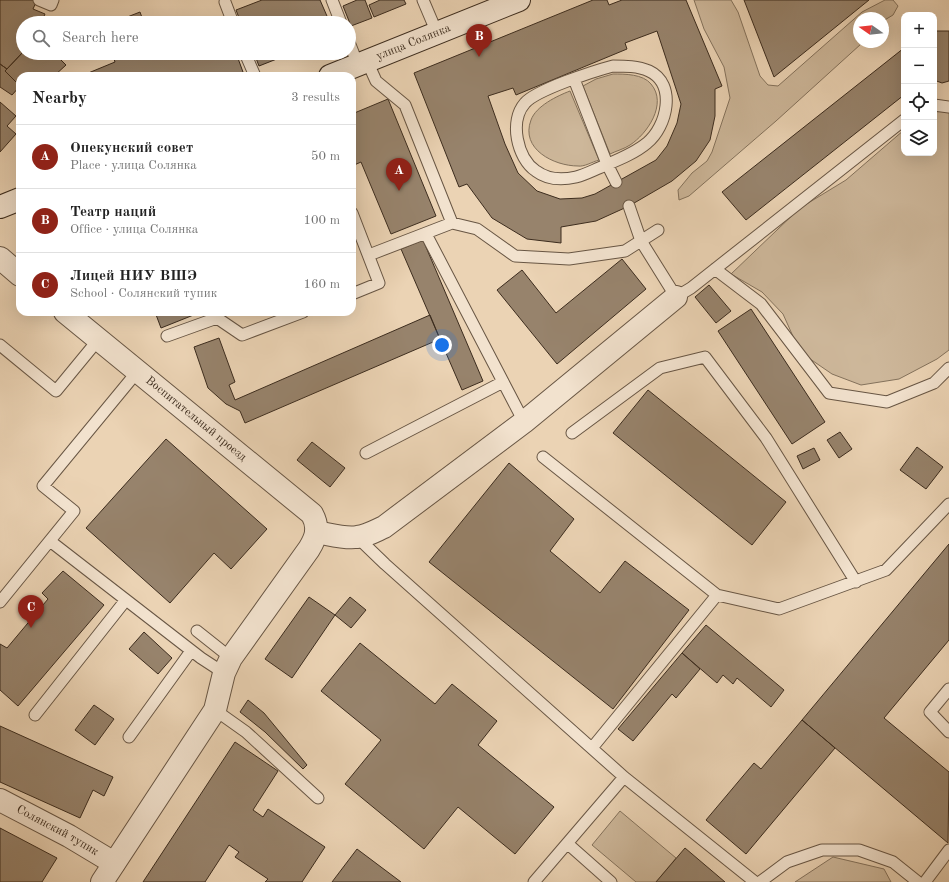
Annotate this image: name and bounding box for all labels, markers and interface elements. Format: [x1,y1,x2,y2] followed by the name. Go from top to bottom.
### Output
[853,12,889,48] north arrow
[901,12,937,156] map controls
[901,12,937,48] button: +
[16,16,356,60] search box
[375,22,452,63] street label: улица Солянка
[466,24,492,57] pin: B
[30,27,52,49] icon: search
[62,31,139,46] text: Search here
[901,48,937,84] button: −
[901,84,937,120] button: locate
[32,90,87,107] text: Nearby
[291,91,340,104] text: 3 results
[901,120,937,156] button: layers
[70,141,193,156] text: Опекунский совет
[40,150,50,163] text: A
[311,150,340,163] text: 50 m
[386,158,412,191] pin: A
[70,159,197,172] text: Place · улица Солянка
[70,205,156,220] text: Театр наций
[40,214,50,227] text: B
[303,214,340,227] text: 100 m
[70,223,198,236] text: Office · улица Солянка
[70,269,197,284] text: Лицей НИУ ВШЭ
[41,278,49,291] text: C
[303,278,340,291] text: 160 m
[70,287,217,300] text: School · Солянский тупик
[432,335,452,355] your location
[143,374,249,464] street label: Воспитательный проезд
[18,595,44,628] pin: C
[14,804,100,858] street label: Солянский тупик

